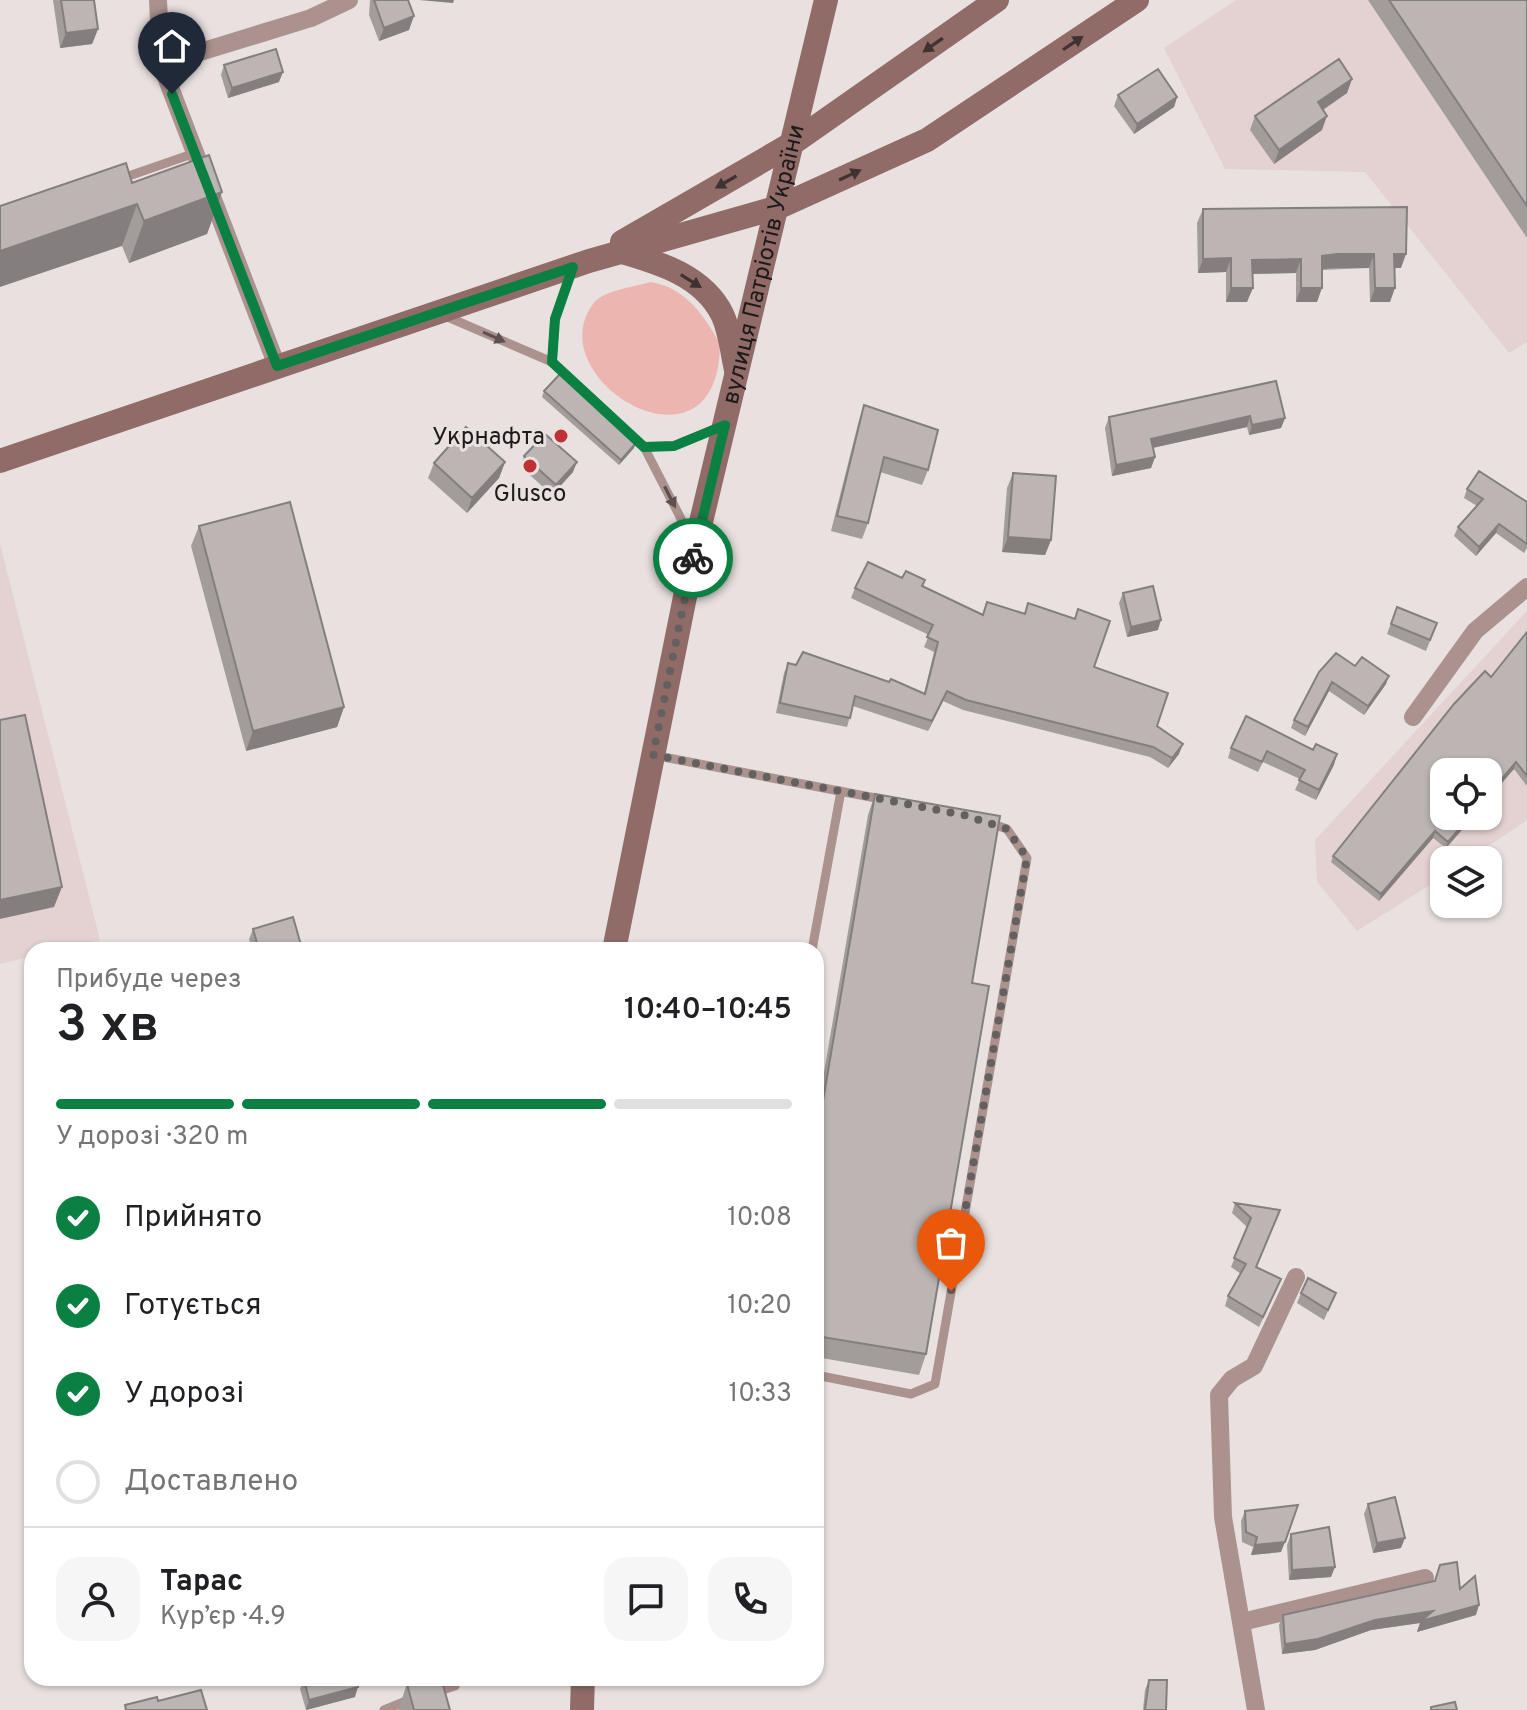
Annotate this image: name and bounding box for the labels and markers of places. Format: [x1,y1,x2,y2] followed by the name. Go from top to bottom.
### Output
[138,12,206,94] pin
[432,423,545,453] place label: Укрнафта
[552,427,570,445] marker: Укрнафта
[521,457,539,475] marker: Glusco
[494,480,566,510] place label: Glusco
[917,1209,985,1291] pin

